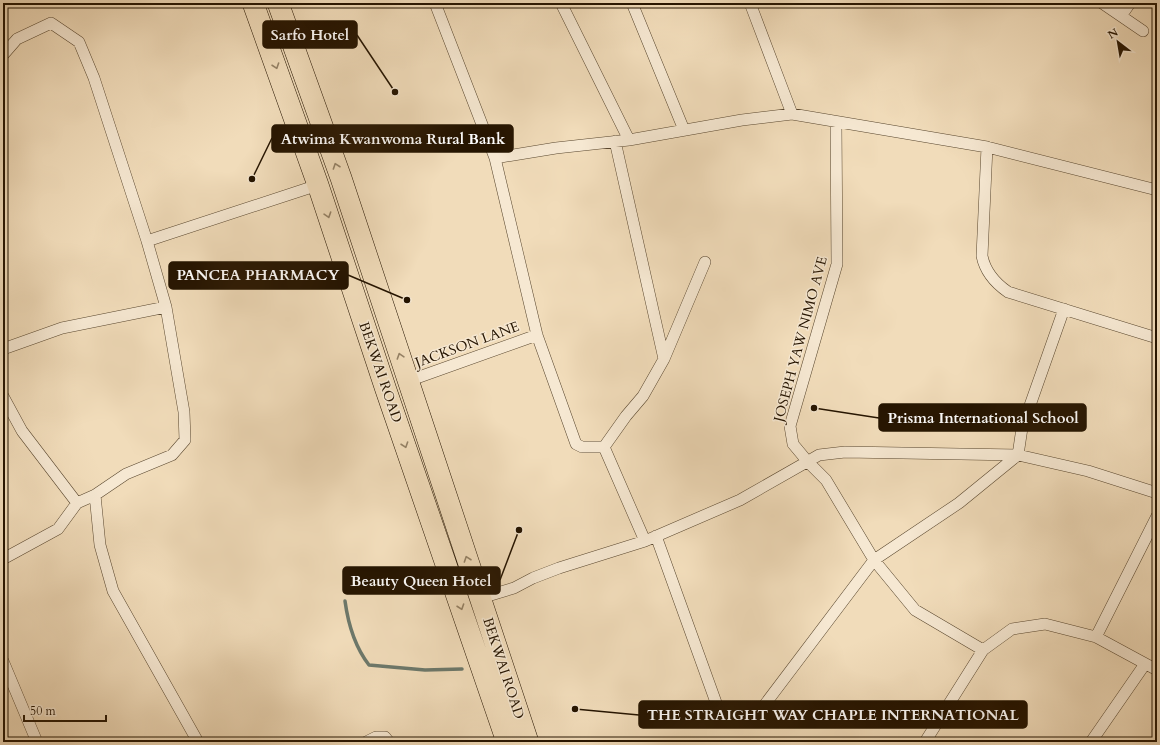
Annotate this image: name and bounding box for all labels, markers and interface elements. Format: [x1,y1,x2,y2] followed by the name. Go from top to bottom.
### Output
[263,21,357,48] callout: Sarfo Hotel
[1098,22,1138,62] north arrow
[271,25,350,45] text: Sarfo Hotel
[1105,25,1121,43] text: N
[272,62,280,69] one-way arrow
[272,125,513,152] callout: Atwima Kwanwoma Rural Bank
[281,129,506,149] text: Atwima Kwanwoma Rural Bank
[333,163,341,170] one-way arrow
[323,212,332,219] one-way arrow
[769,254,832,426] street label: JOSEPH YAW NIMO AVE
[169,262,348,289] callout: PANCEA PHARMACY
[177,265,339,285] text: PANCEA PHARMACY
[411,317,522,373] street label: JACKSON LANE
[354,319,407,425] street label: BEKWAI ROAD
[396,353,404,360] one-way arrow
[879,404,1086,431] callout: Prisma International School
[887,408,1079,428] text: Prisma International School
[400,441,409,448] one-way arrow
[464,555,472,562] one-way arrow
[343,567,500,594] callout: Beauty Queen Hotel
[351,571,492,591] text: Beauty Queen Hotel
[457,604,465,611] one-way arrow
[478,615,529,721] street label: BEKWAI ROAD
[24,697,106,723] scale bar
[639,701,1027,728] callout: THE STRAIGHT WAY CHAPLE INTERNATIONAL
[30,703,57,719] text: 50 m
[647,705,1019,725] text: THE STRAIGHT WAY CHAPLE INTERNATIONAL

